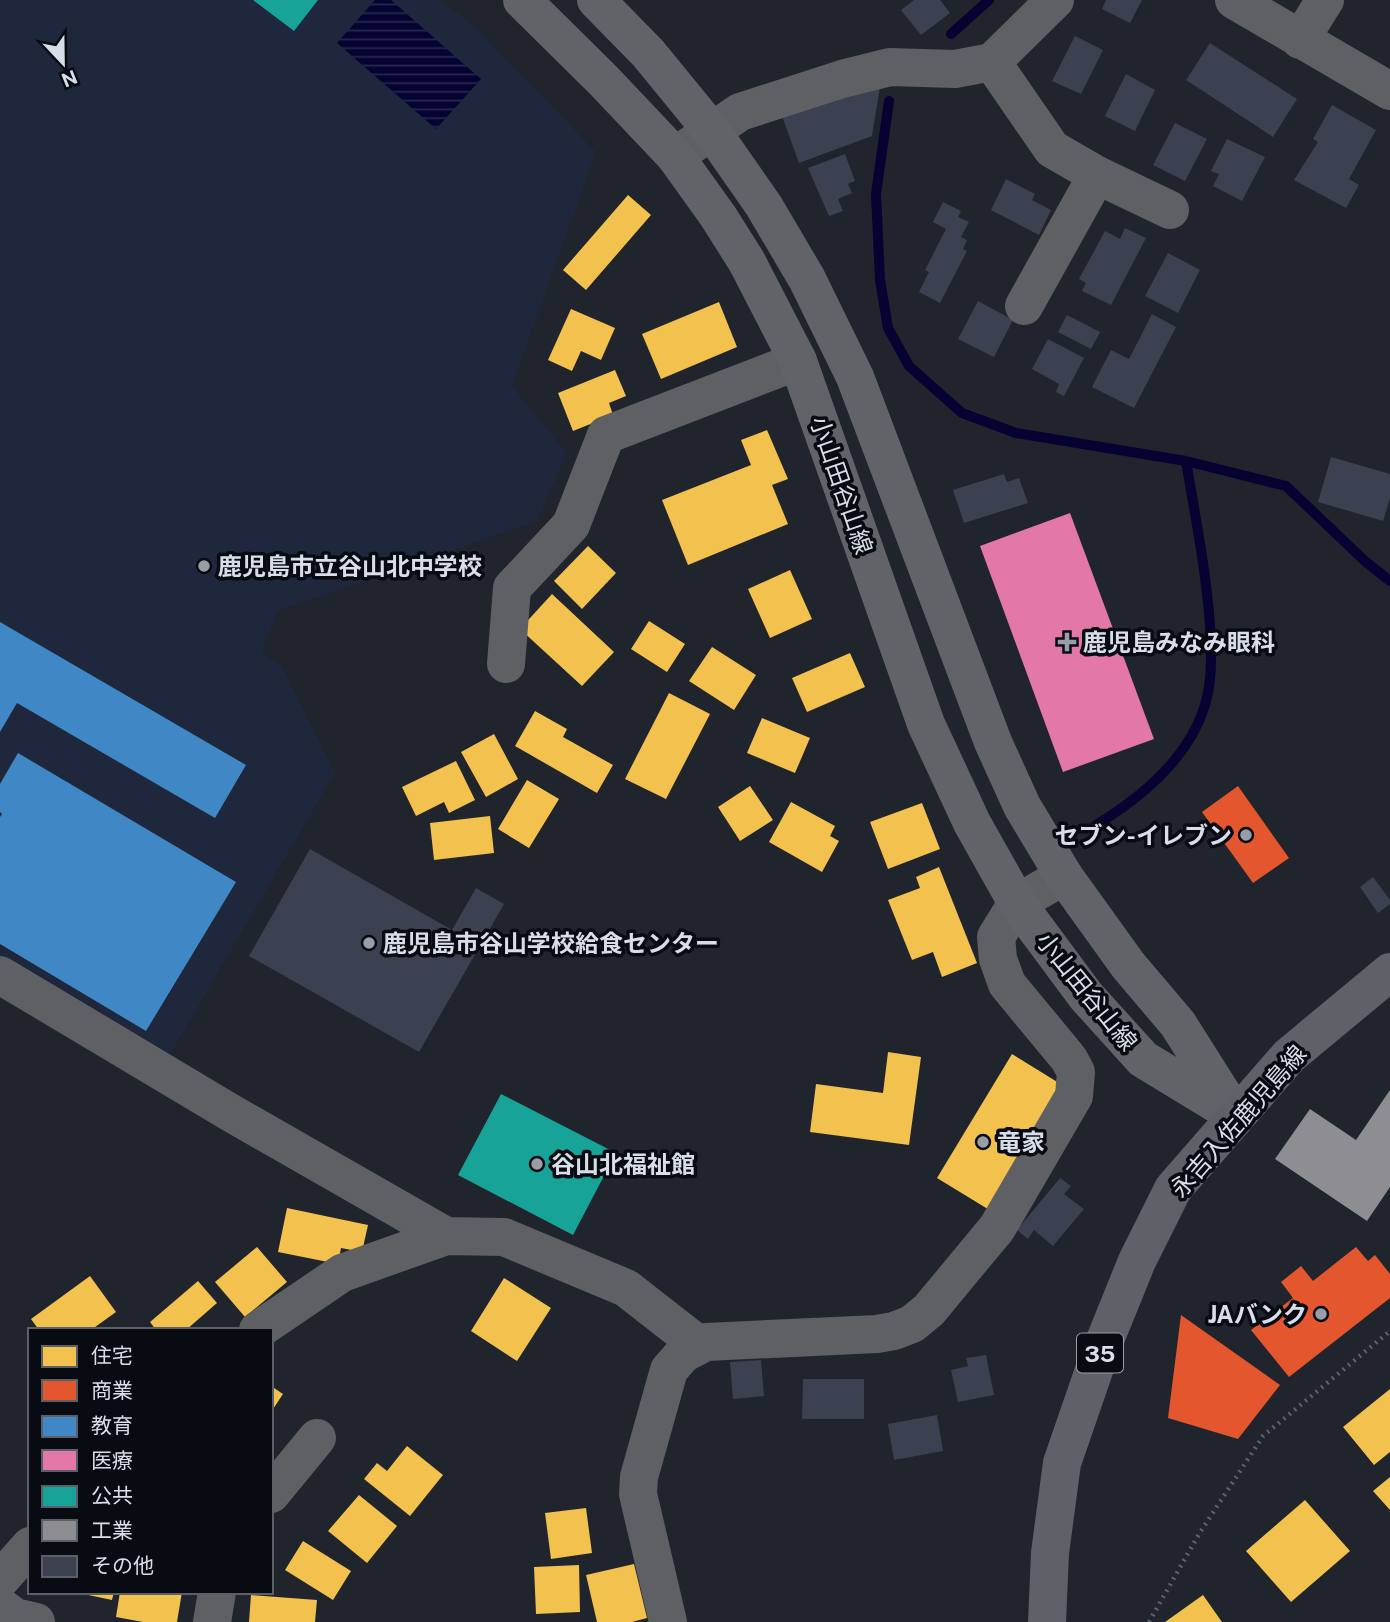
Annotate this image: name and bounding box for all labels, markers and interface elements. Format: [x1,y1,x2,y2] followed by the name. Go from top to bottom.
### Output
[28,28,98,98] north arrow
[58,66,80,92] text: N
[805,412,879,558] street label: 小山田谷山線
[218,552,482,580] place label: 鹿児島市立谷山北中学校
[196,558,212,574] marker: 鹿児島市立谷山北中学校
[1083,628,1275,656] place label: 鹿児島みなみ眼科
[1057,632,1077,652] marker: 鹿児島みなみ眼科
[1055,821,1232,849] place label: セブン-イレブン
[1238,827,1254,843] marker: セブン-イレブン
[1031,926,1143,1056] street label: 小山田谷山線
[383,929,719,957] place label: 鹿児島市谷山学校給食センター
[361,935,377,951] marker: 鹿児島市谷山学校給食センター
[1164,1039,1312,1203] street label: 永吉入佐鹿児島線
[997,1128,1045,1156] place label: 竜家
[975,1134,991,1150] marker: 竜家
[551,1150,695,1178] place label: 谷山北福祉館
[529,1156,545,1172] marker: 谷山北福祉館
[1208,1300,1307,1328] place label: JAバンク
[1313,1306,1329,1322] marker: JAバンク
[28,1328,273,1594] legend
[1077,1334,1123,1372] road number: 35
[91,1343,133,1368] text: 住宅
[91,1378,133,1403] text: 商業
[91,1413,133,1438] text: 教育
[91,1448,133,1473] text: 医療
[91,1483,133,1508] text: 公共
[91,1518,133,1543] text: 工業
[91,1553,154,1578] text: その他

